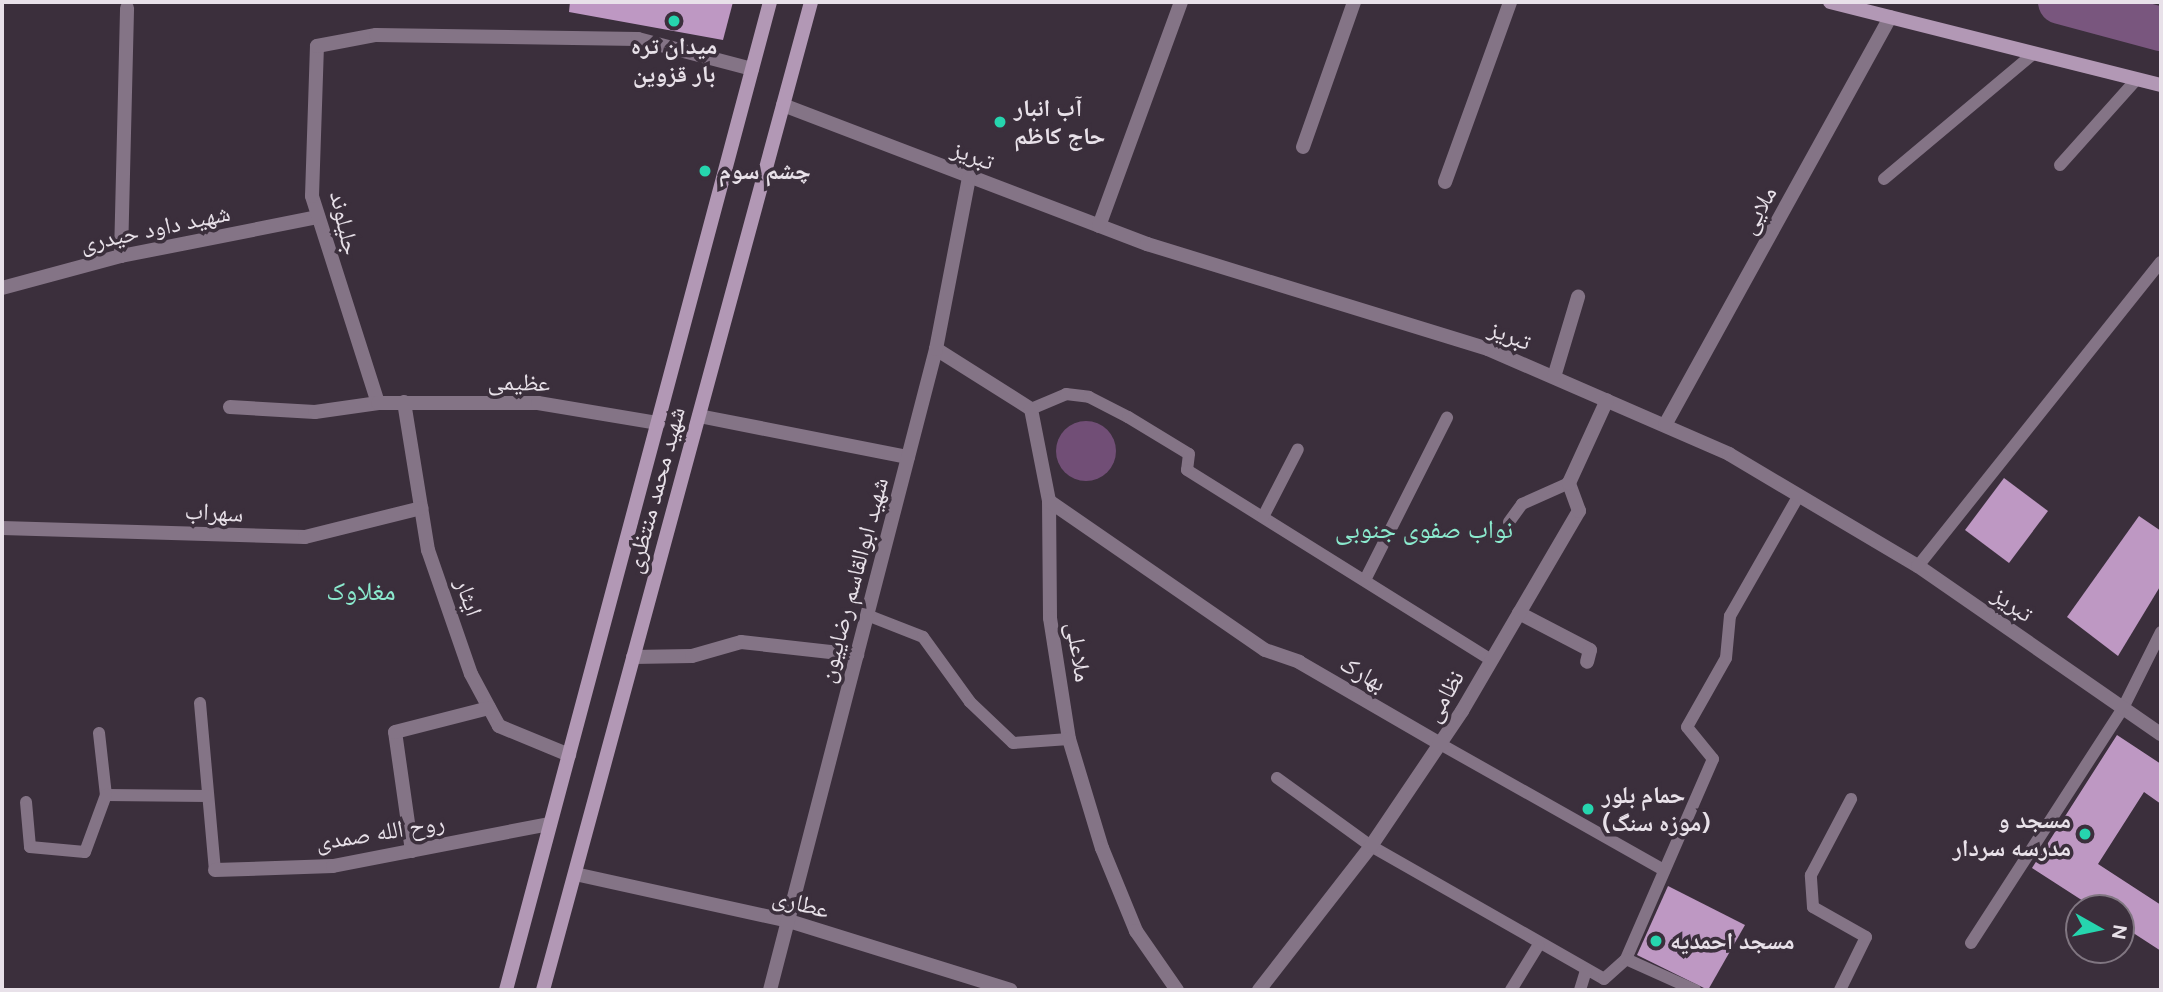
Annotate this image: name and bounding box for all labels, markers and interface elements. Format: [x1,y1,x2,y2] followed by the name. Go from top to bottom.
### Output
[666,13,682,29] marker: میدان تره بار قزوین
[631,32,717,88] place label: میدان تره بار قزوین
[1014,94,1105,150] place label: آب انبار حاج کاظم
[992,114,1008,130] marker: آب انبار حاج کاظم
[948,134,998,176] street label: تبریز
[719,157,811,185] place label: چشم سوم
[697,163,713,179] marker: چشم سوم
[1733,181,1783,239] street label: ملایی
[324,188,366,258] street label: جلیلوند
[77,198,233,258] street label: شهید داود حیدری
[1485,314,1535,356] street label: تبریز
[487,367,551,397] street label: عظیمی
[619,404,691,576] street label: شهید محمد منتظری
[812,474,894,686] street label: شهید ابوالقاسم رضاییون
[184,496,244,528] street label: سهراب
[1335,514,1513,546] district label: نواب صفوی جنوبی
[449,574,489,620] street label: ایثار
[326,576,396,608] district label: مغلاوک
[1987,580,2039,628] street label: تبریز
[1060,620,1098,684] street label: ملاعلی
[1335,648,1391,698] street label: بهارک
[1418,665,1470,727] street label: نظامی
[1602,781,1711,837] place label: حمام بلور (موزه سنگ)
[1580,801,1596,817] marker: حمام بلور (موزه سنگ)
[1953,806,2071,862] place label: مسجد و مدرسه سردار
[313,808,447,856] street label: روح الله صمدی
[2077,826,2093,842] marker: مسجد و مدرسه سردار
[770,882,832,924] street label: عطاری
[2065,894,2135,964] north arrow
[2107,923,2132,941] text: N
[1670,927,1795,955] place label: مسجد احمدیه
[1648,933,1664,949] marker: مسجد احمدیه

